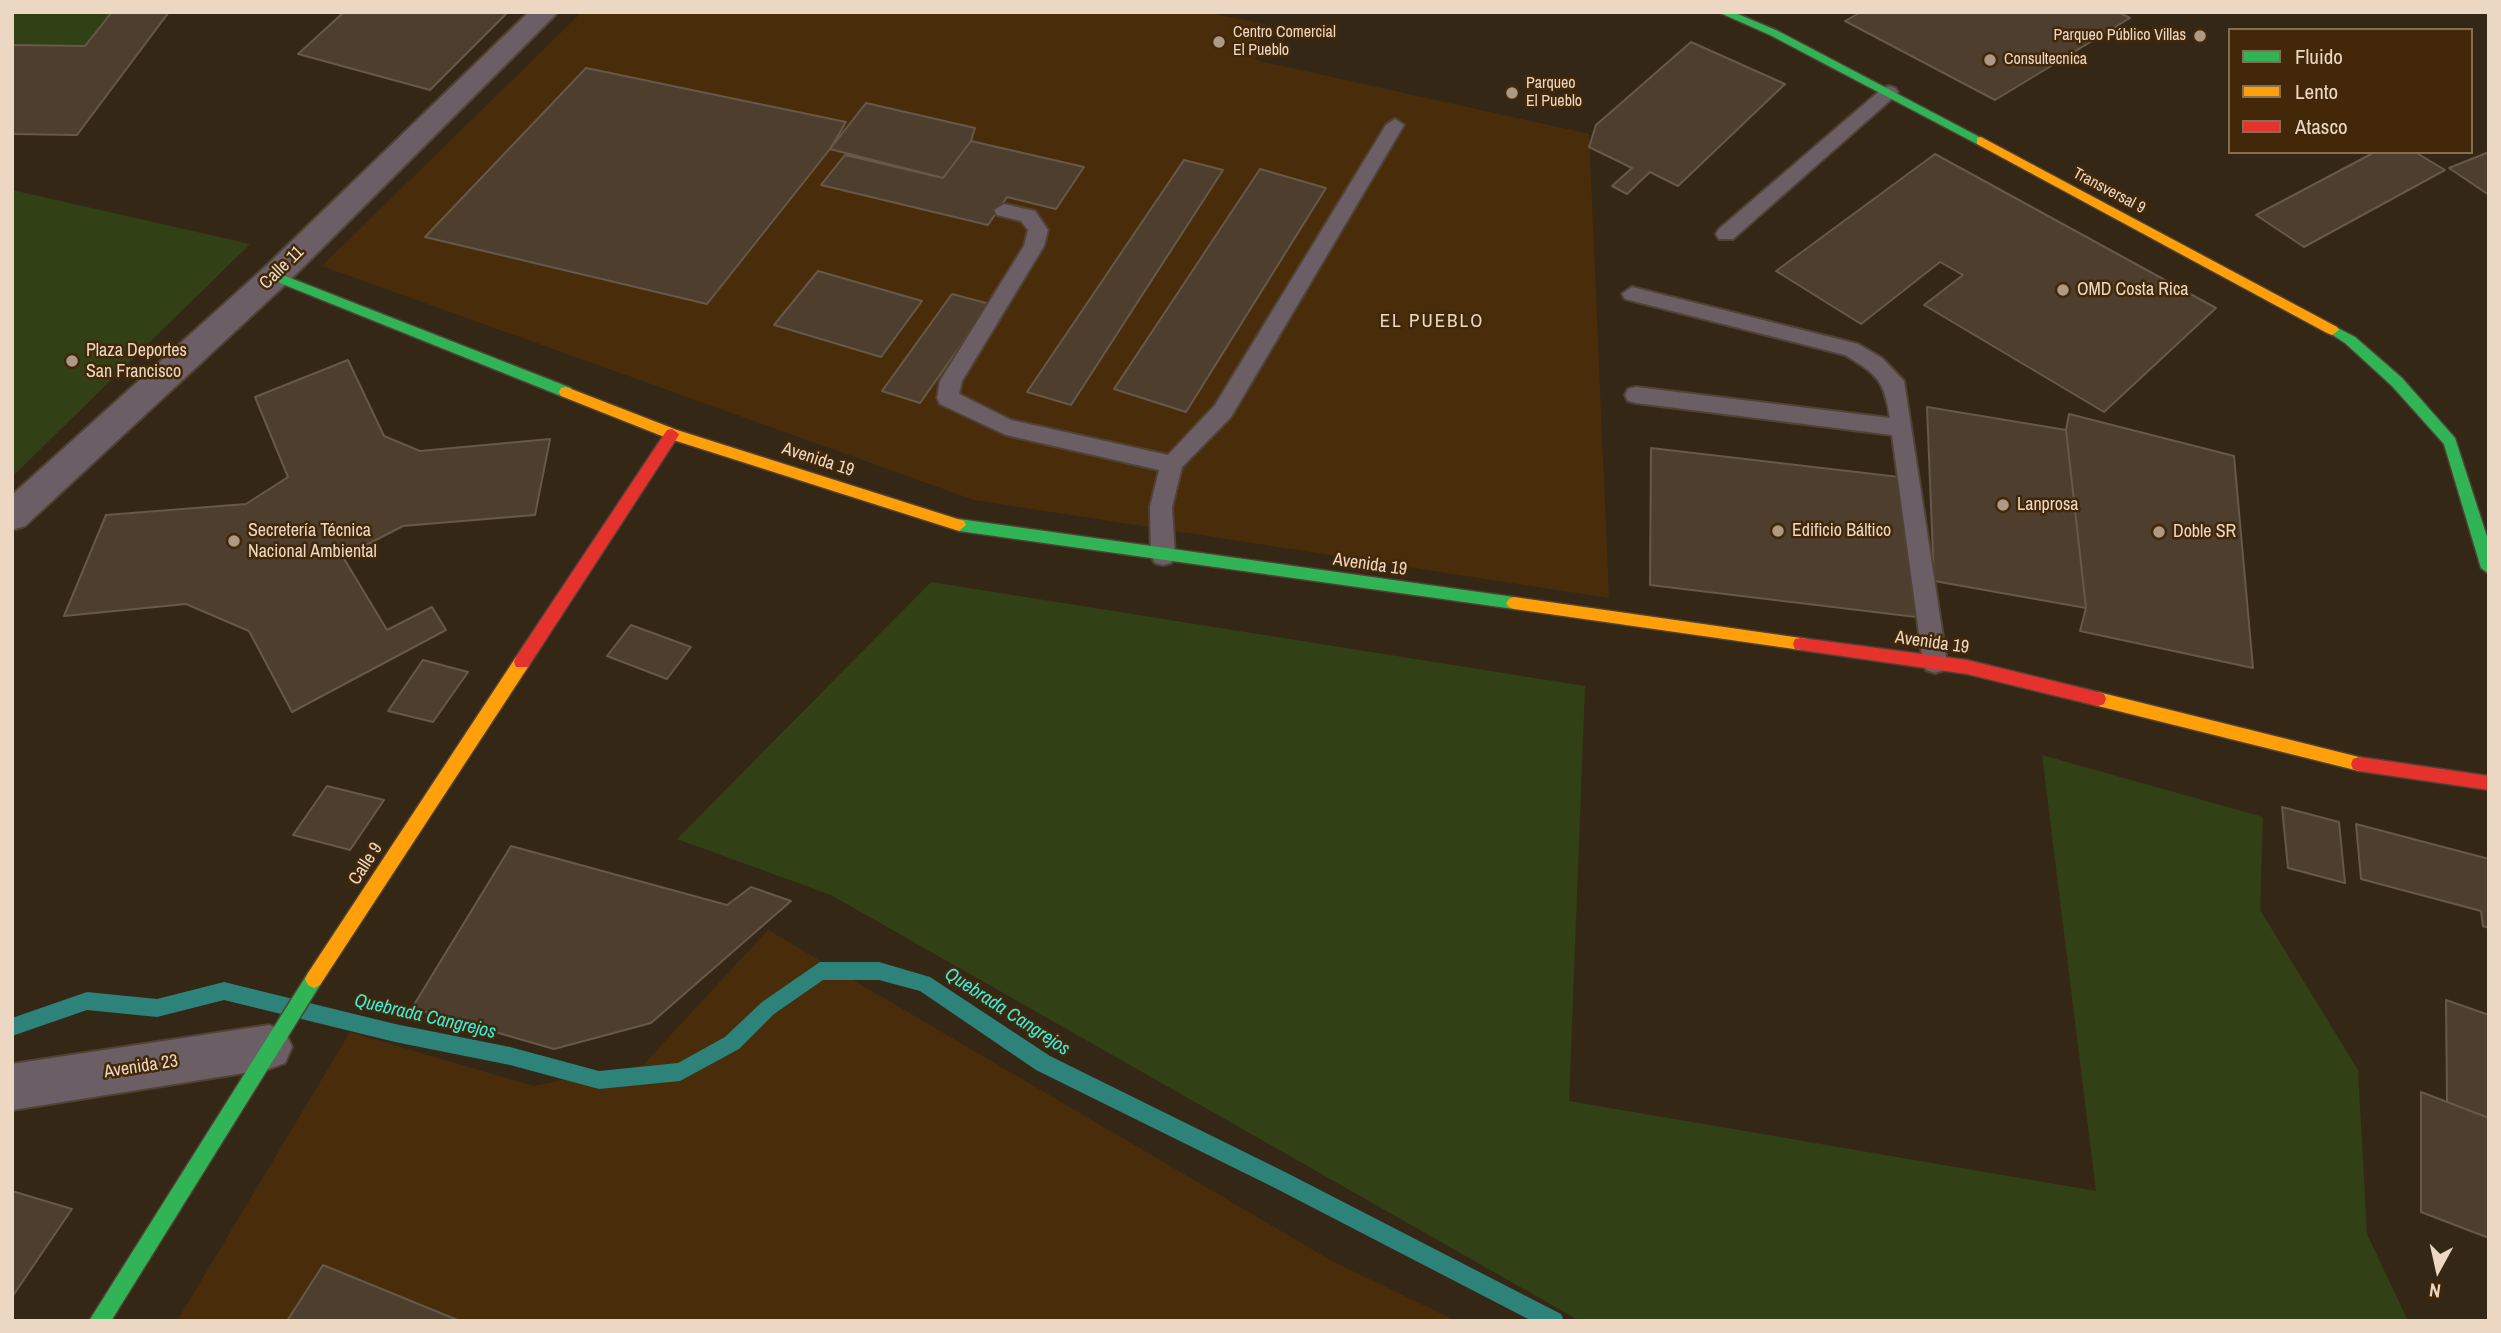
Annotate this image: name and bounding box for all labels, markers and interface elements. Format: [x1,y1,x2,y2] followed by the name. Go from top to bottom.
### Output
[1233,23,1336,61] place label: Centro Comercial El Pueblo
[2053,26,2186,46] place label: Parqueo Público Villas
[2192,28,2208,44] marker: Parqueo Público Villas
[2228,28,2473,154] legend
[1211,34,1227,50] marker: Centro Comercial El Pueblo
[2295,42,2343,71] text: Fluido
[2004,50,2087,70] place label: Consultecnica
[1982,52,1998,68] marker: Consultecnica
[1526,74,1582,112] place label: Parqueo El Pueblo
[2295,77,2338,106] text: Lento
[1504,85,1520,101] marker: Parqueo El Pueblo
[2295,112,2348,141] text: Atasco
[2070,164,2148,218] street label: Transversal 9
[255,242,309,294] street label: Calle 11
[2077,279,2189,301] place label: OMD Costa Rica
[2055,282,2071,298] marker: OMD Costa Rica
[1381,311,1483,333] district label: EL PUEBLO
[86,340,187,382] place label: Plaza Deportes San Francisco
[64,353,80,369] marker: Plaza Deportes San Francisco
[779,438,857,482] street label: Avenida 19
[2017,494,2079,516] place label: Lanprosa
[1995,497,2011,513] marker: Lanprosa
[248,520,377,562] place label: Secretería Técnica Nacional Ambiental
[1792,520,1891,542] place label: Edificio Báltico
[2173,521,2236,543] place label: Doble SR
[1770,523,1786,539] marker: Edificio Báltico
[2151,524,2167,540] marker: Doble SR
[226,533,242,549] marker: Secretería Técnica Nacional Ambiental
[1332,549,1408,581] street label: Avenida 19
[1894,627,1970,659] street label: Avenida 19
[344,839,388,889] street label: Calle 9
[940,963,1074,1061] water label: Quebrada Cangrejos
[352,990,498,1044] water label: Quebrada Cangrejos
[103,1051,179,1083] street label: Avenida 23
[2403,1235,2473,1305] north arrow
[2428,1277,2442,1304] text: N

